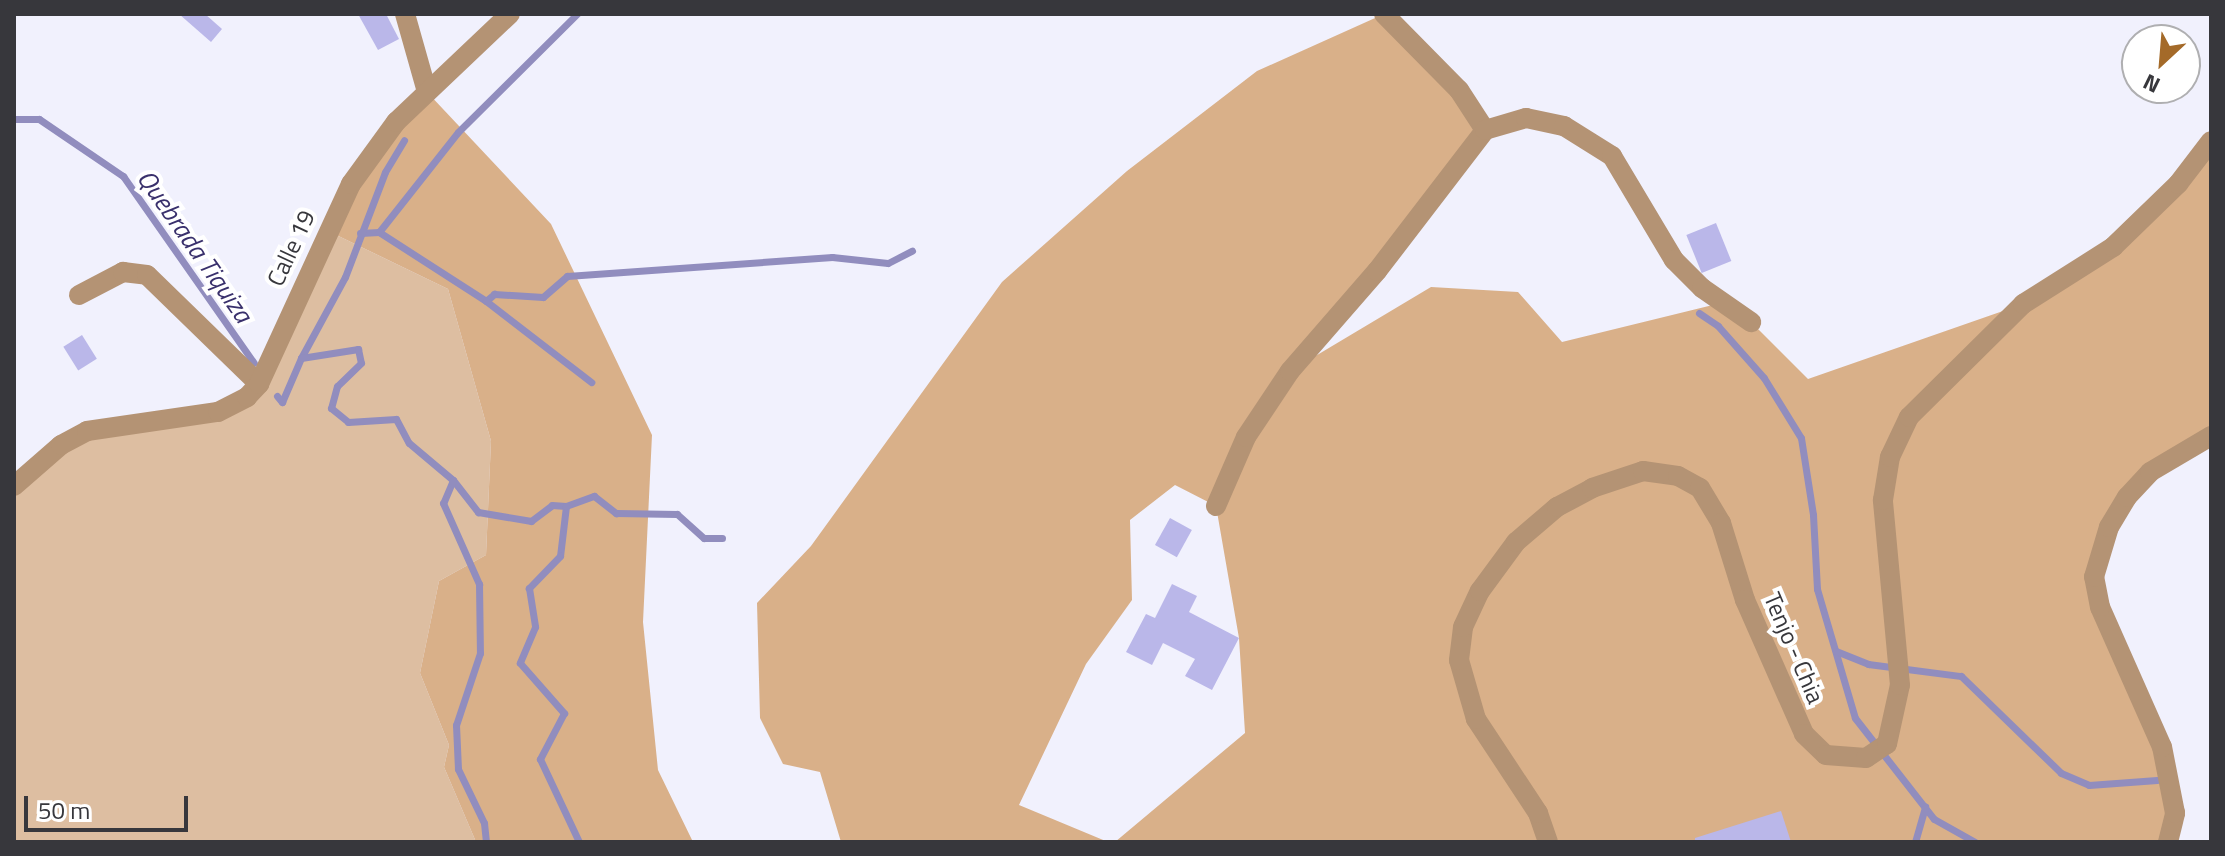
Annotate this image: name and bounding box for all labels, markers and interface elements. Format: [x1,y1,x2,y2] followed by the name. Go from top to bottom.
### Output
[2121,24,2201,104] north arrow
[2137,65,2166,102] text: N
[131,164,259,328] water label: Quebrada Tiquiza
[261,205,321,291] street label: Calle 19
[1758,588,1830,708] street label: Tenjo - Chia
[28,780,192,830] scale bar
[38,792,90,828] text: 50 m

